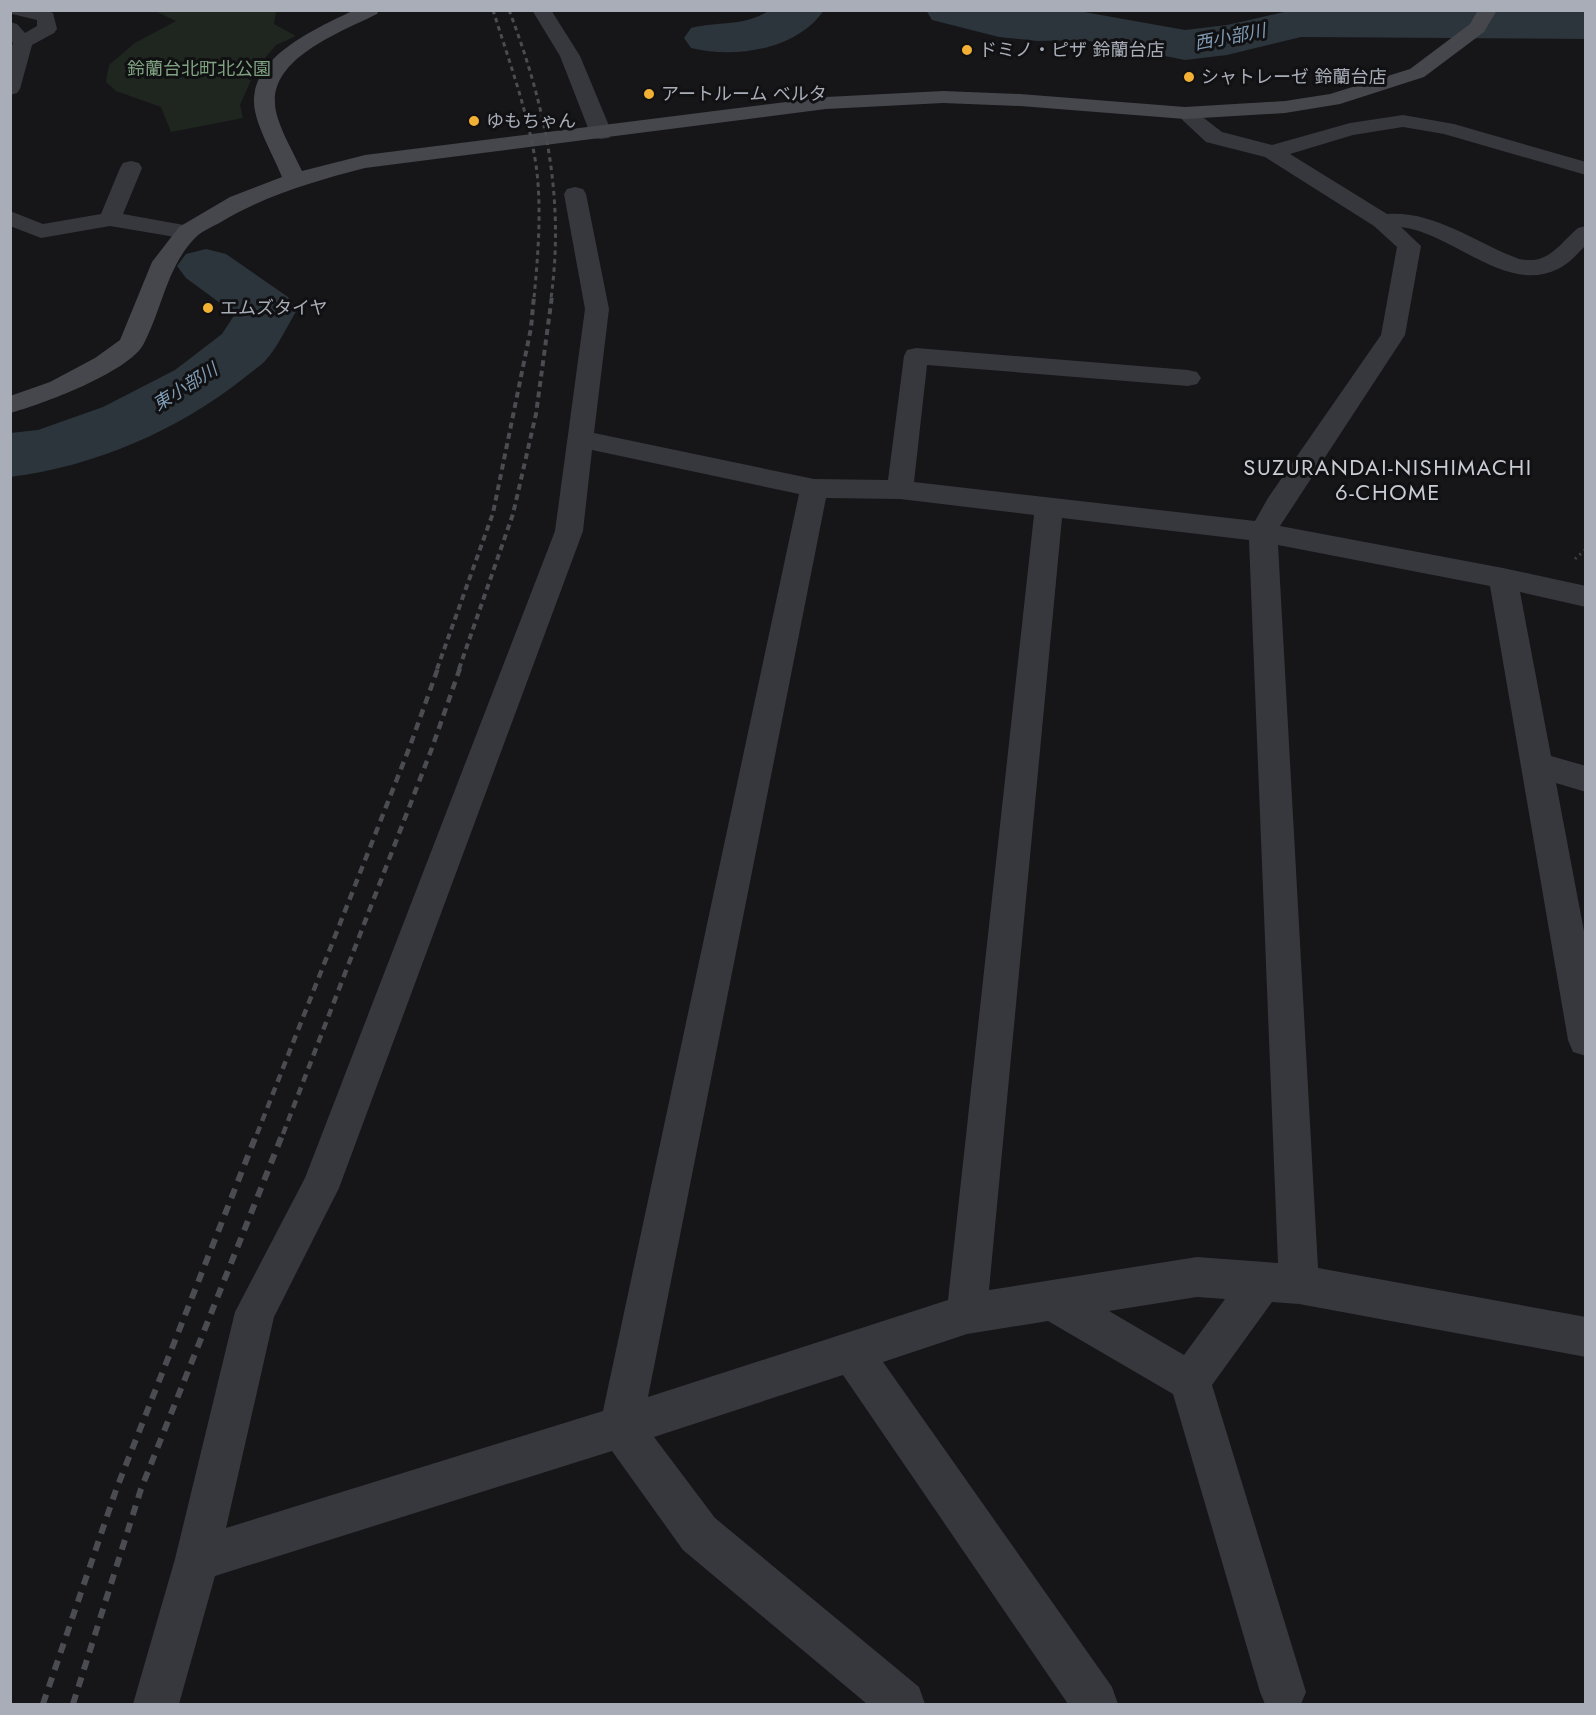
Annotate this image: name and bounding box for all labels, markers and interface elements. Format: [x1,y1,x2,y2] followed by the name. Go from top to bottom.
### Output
[1192,17,1270,57] water label: 西小部川
[979,37,1164,63] place label: ドミノ・ピザ 鈴蘭台店
[960,43,974,57] marker: ドミノ・ピザ 鈴蘭台店
[127,56,271,82] park label: 鈴蘭台北町北公園
[1201,64,1386,90] place label: シャトレーゼ 鈴蘭台店
[1182,70,1196,84] marker: シャトレーゼ 鈴蘭台店
[661,81,827,107] place label: アートルーム ベルタ
[642,87,656,101] marker: アートルーム ベルタ
[486,108,576,134] place label: ゆもちゃん
[467,114,481,128] marker: ゆもちゃん
[220,295,327,321] place label: エムズタイヤ
[201,301,215,315] marker: エムズタイヤ
[148,356,224,417] water label: 東小部川
[1243,451,1533,508] district label: SUZURANDAI-NISHIMACHI 6-CHOME

